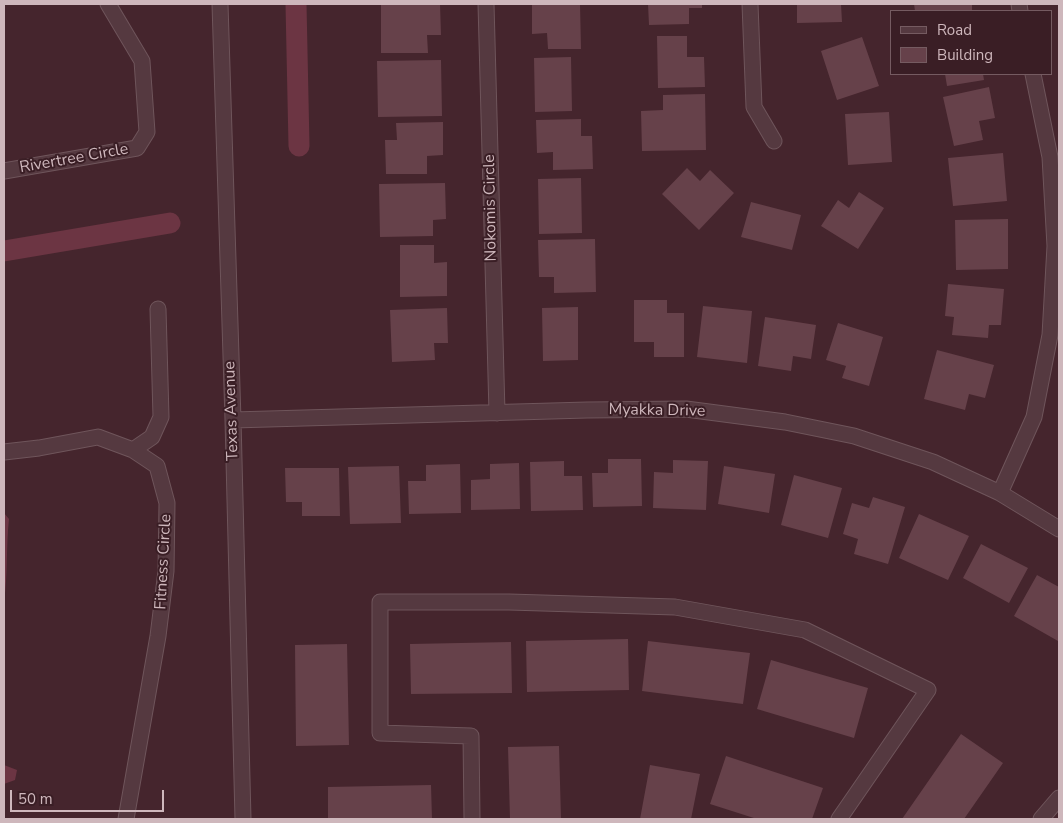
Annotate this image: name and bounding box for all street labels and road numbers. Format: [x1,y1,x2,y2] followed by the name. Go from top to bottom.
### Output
[18,140,130,178] street label: Rivertree Circle
[480,154,502,262] street label: Nokomis Circle
[221,361,243,461] street label: Texas Avenue
[608,401,706,421] street label: Myakka Drive
[152,514,176,610] street label: Fitness Circle

